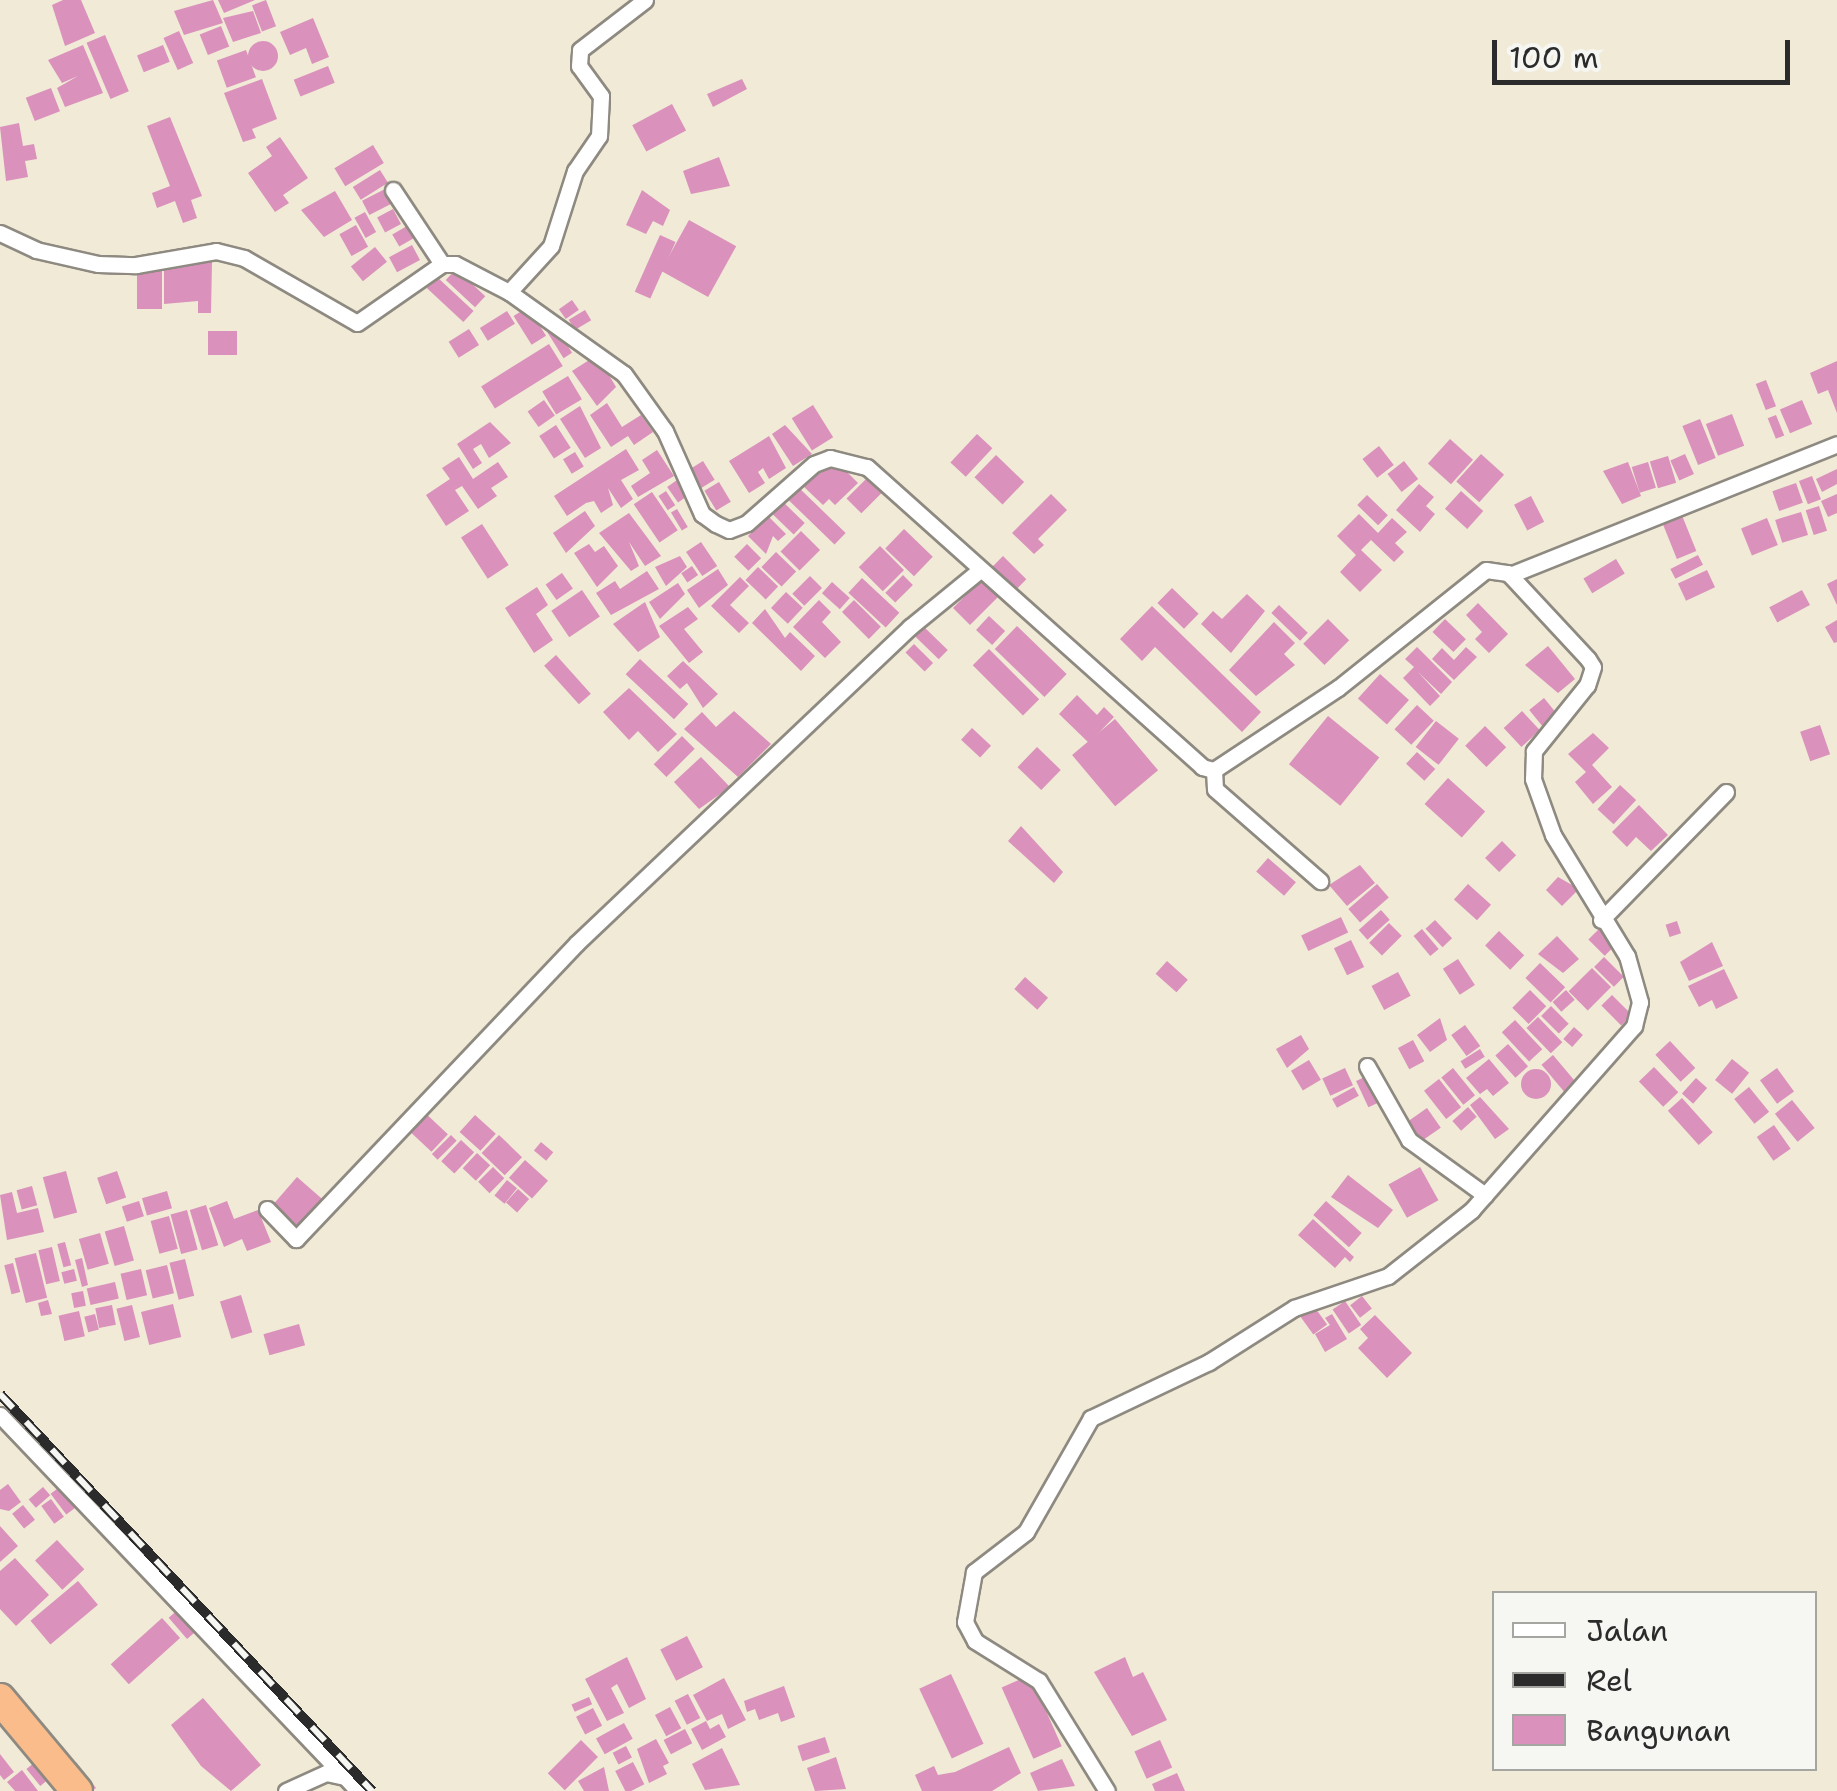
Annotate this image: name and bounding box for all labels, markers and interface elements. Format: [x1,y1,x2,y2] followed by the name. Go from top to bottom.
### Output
[1497,20,1794,82] scale bar
[1509,37,1599,78] text: 100 m
[1492,1591,1817,1771] legend
[1586,1610,1668,1651] text: Jalan
[1586,1660,1632,1701] text: Rel
[1586,1710,1731,1751] text: Bangunan

